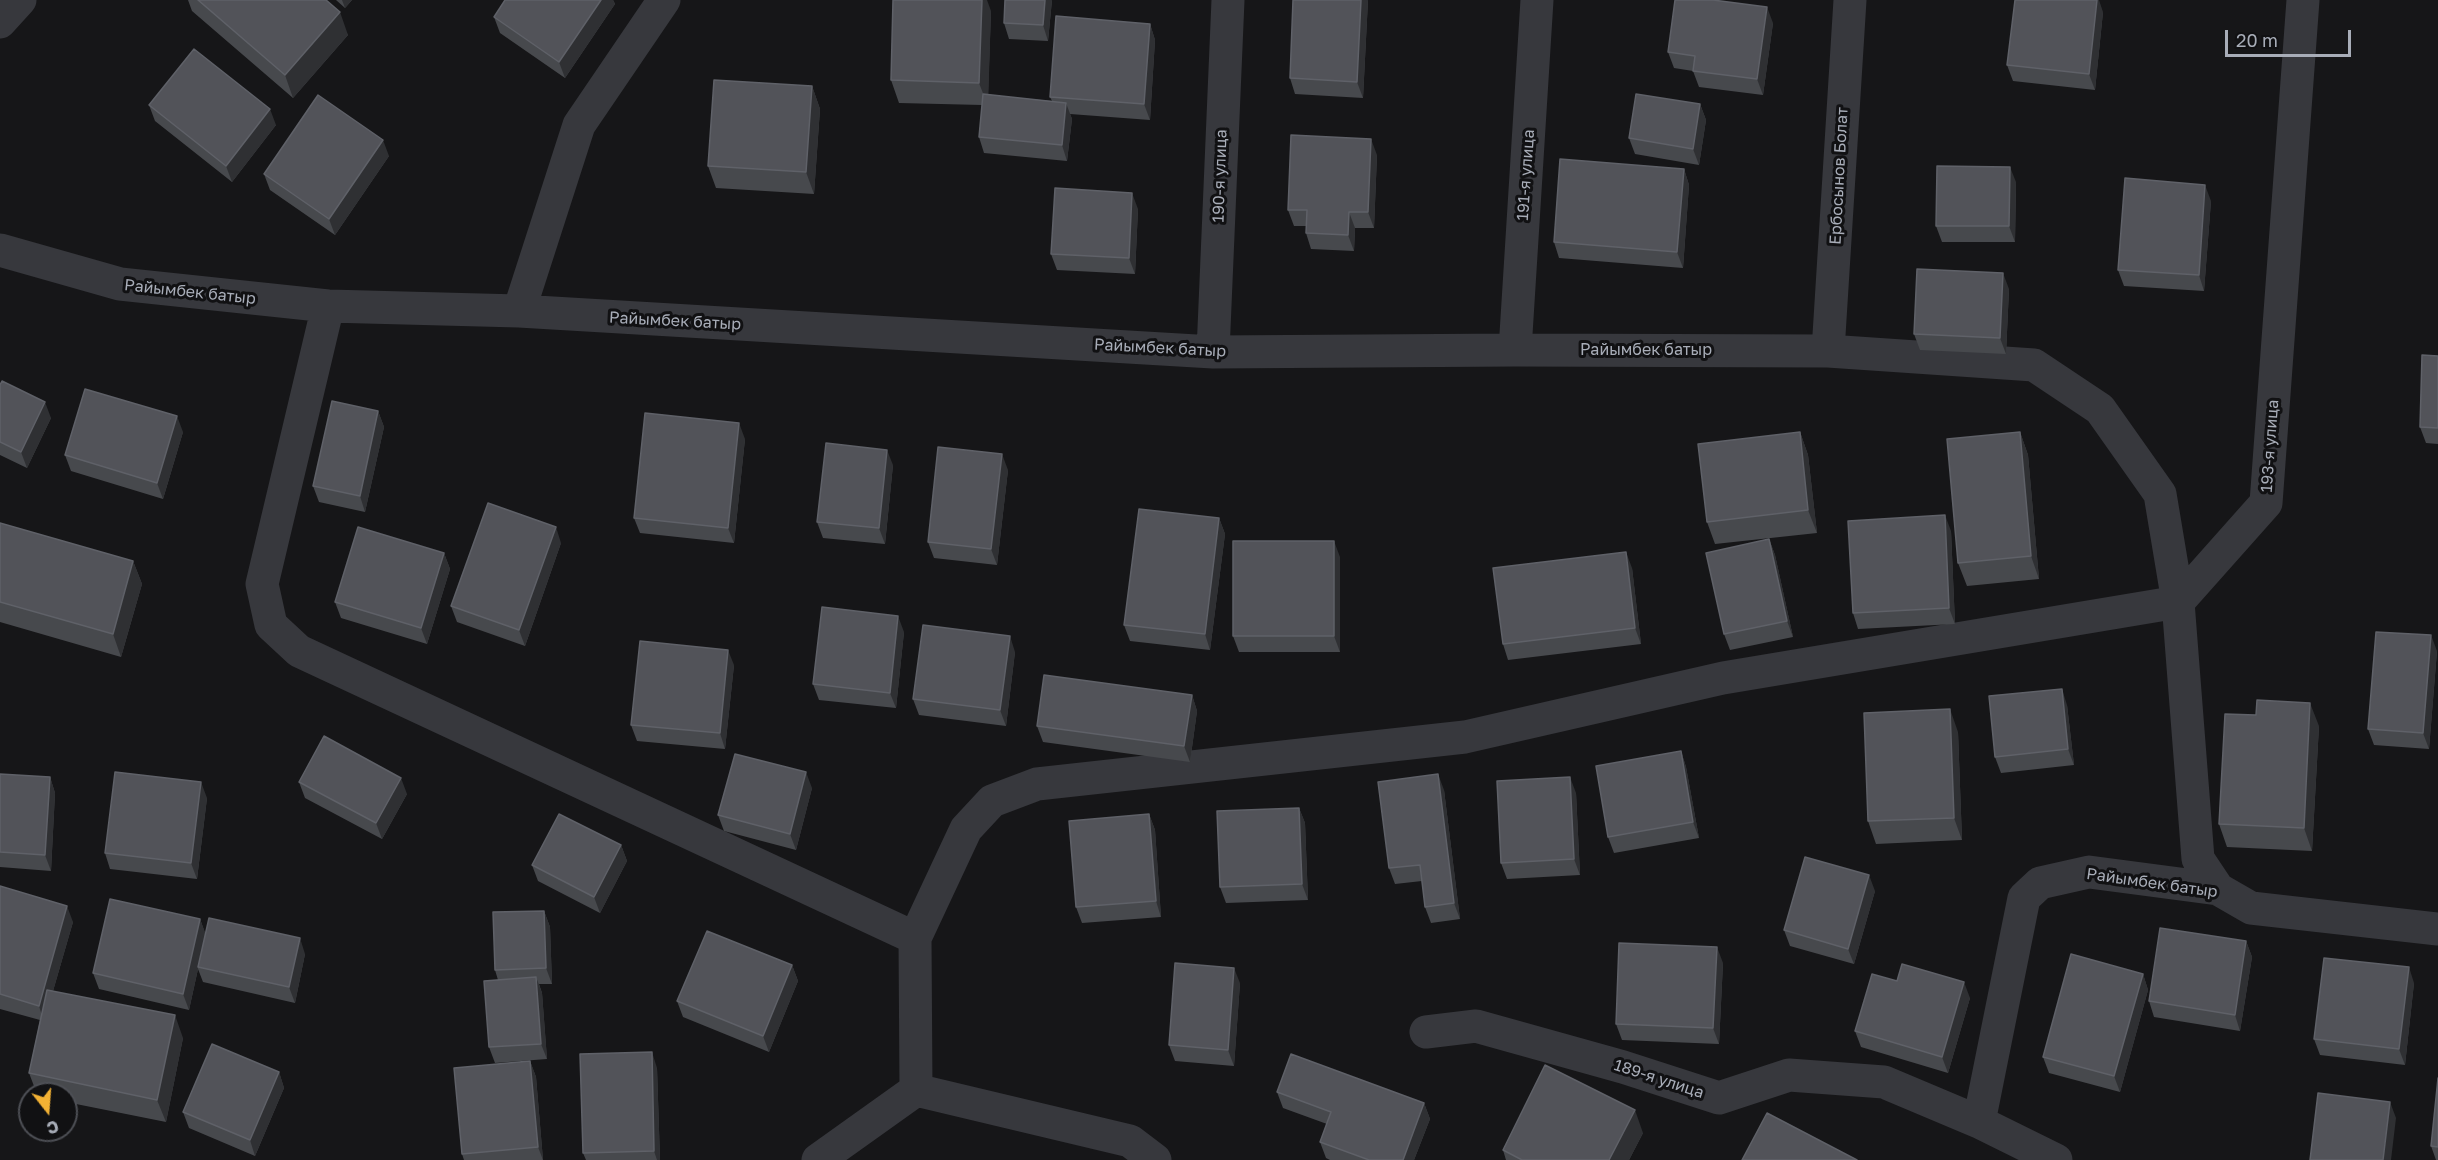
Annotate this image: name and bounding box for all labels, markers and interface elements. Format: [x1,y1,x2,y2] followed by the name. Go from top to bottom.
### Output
[2228,18,2354,56] scale bar
[2236,29,2278,51] text: 20 m
[1826,107,1852,245] street label: Ербосынов Болат
[1209,129,1231,223] street label: 190-я улица
[1513,129,1539,221] street label: 191-я улица
[123,276,257,308] street label: Райымбек батыр
[608,308,742,334] street label: Райымбек батыр
[1093,335,1227,361] street label: Райымбек батыр
[1580,340,1712,360] street label: Райымбек батыр
[2257,399,2283,493] street label: 193-я улица
[2085,864,2219,902] street label: Райымбек батыр
[1612,1055,1706,1103] street label: 189-я улица
[18,1082,78,1142] north arrow
[44,1116,61,1139] text: С

